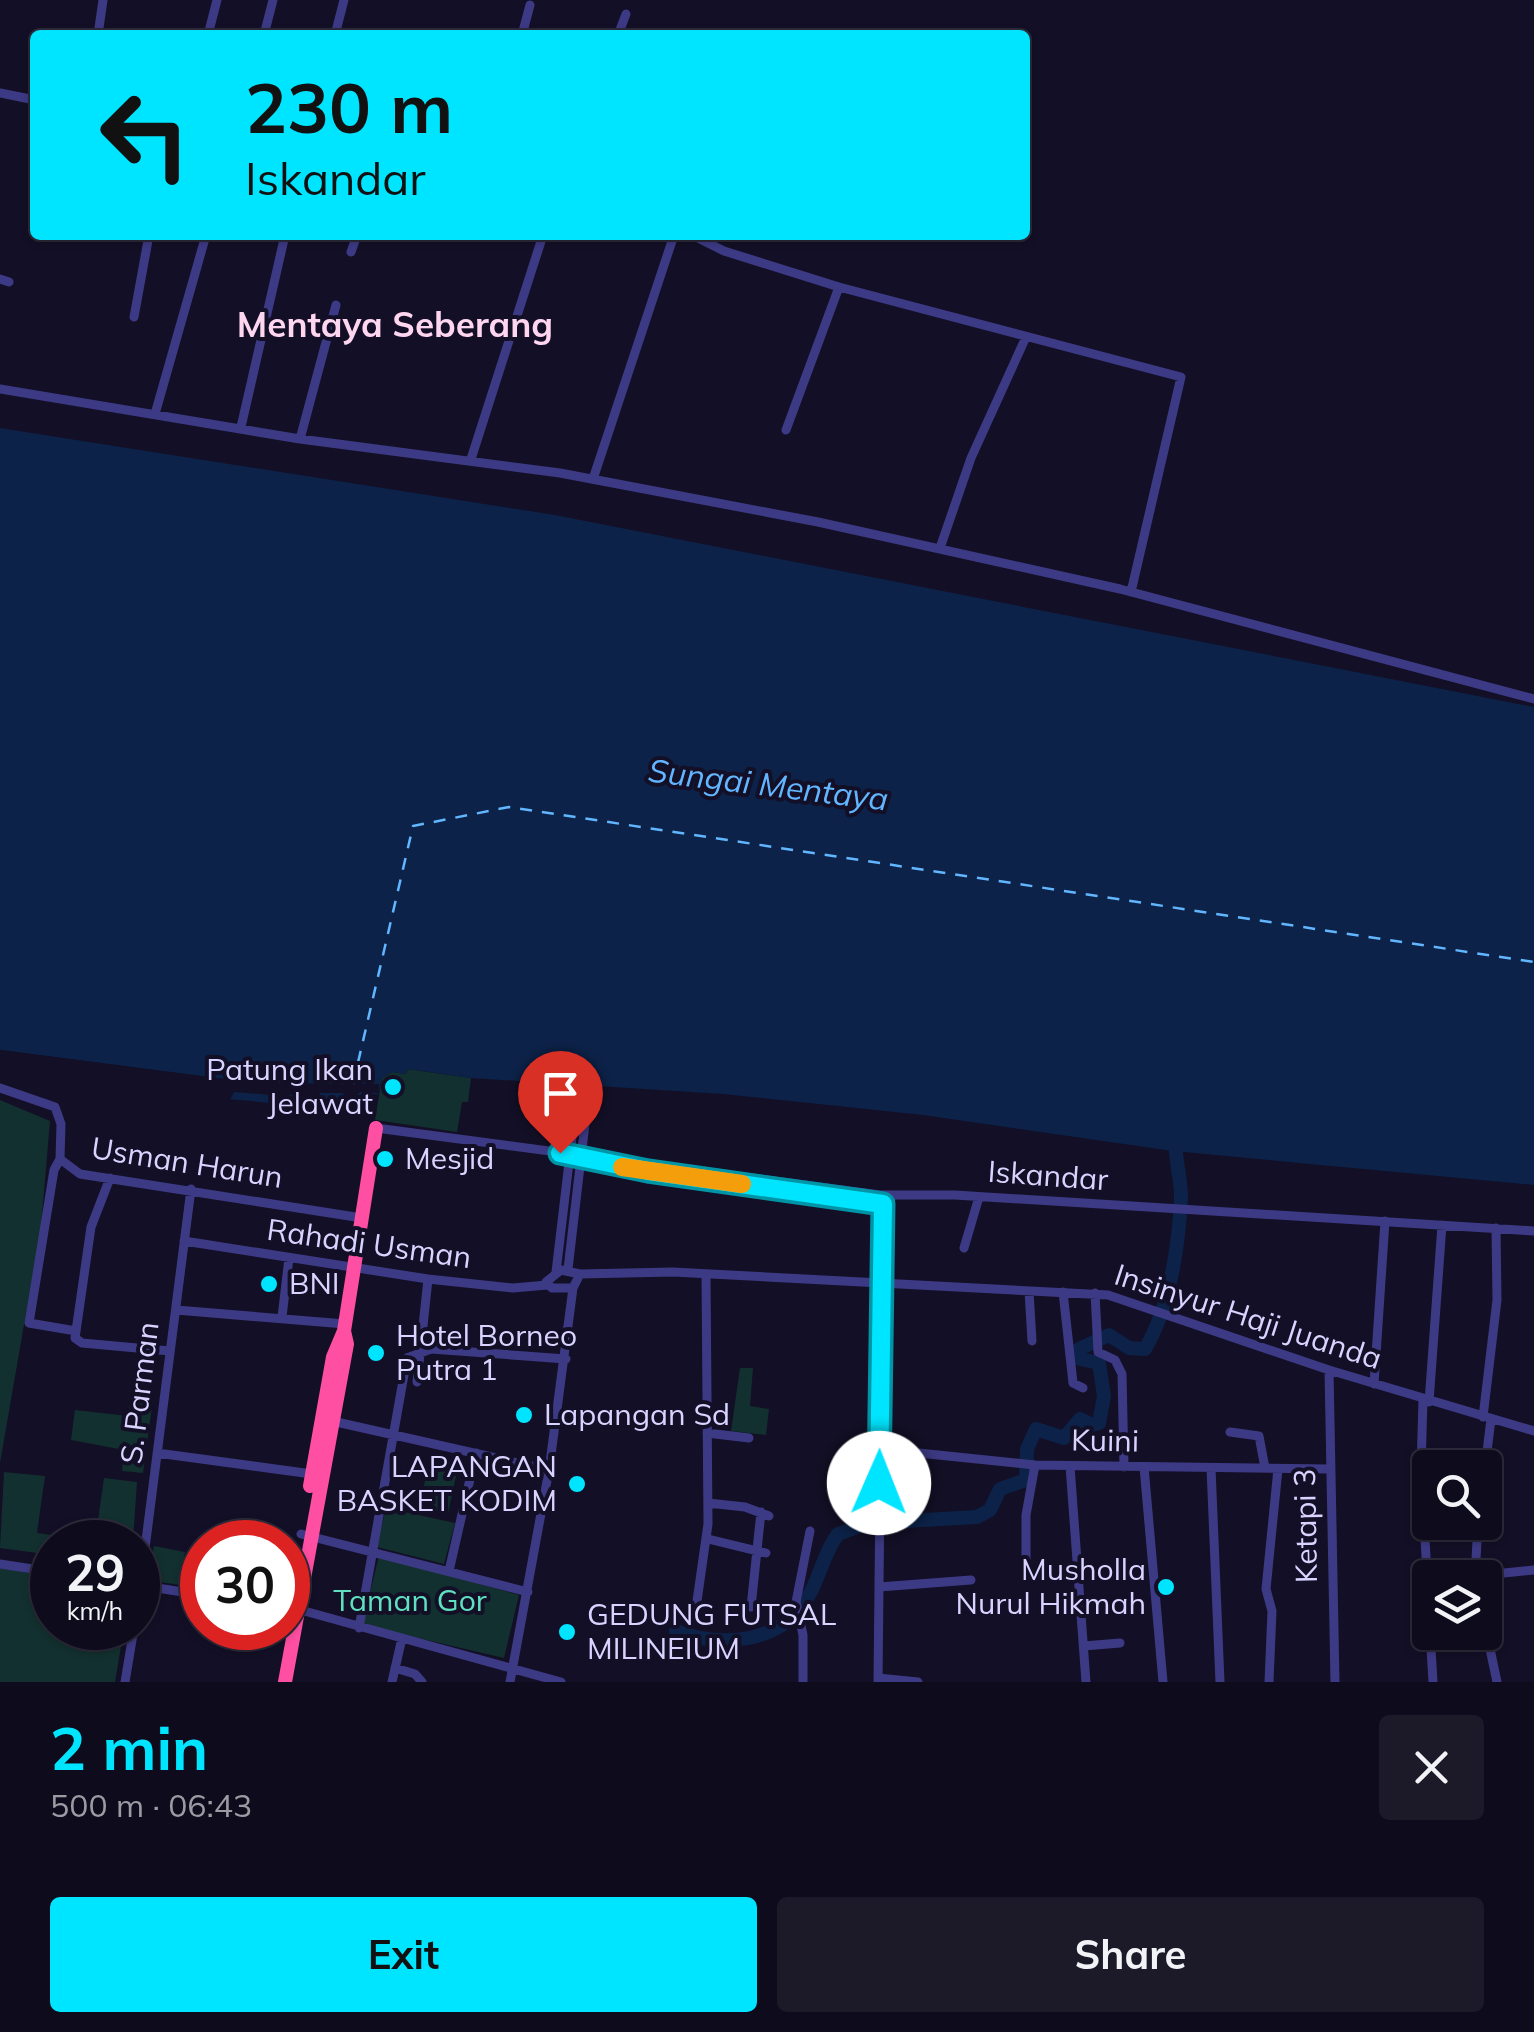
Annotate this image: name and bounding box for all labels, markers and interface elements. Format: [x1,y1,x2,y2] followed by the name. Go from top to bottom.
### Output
[245,63,453,151] text: 230 m
[80,70,210,200] icon: left
[245,150,426,206] text: Iskandar
[237,302,553,346] district label: Mentaya Seberang
[646,749,890,819] water label: Sungai Mentaya
[206,1050,373,1122] place label: Patung Ikan Jelawat
[518,1051,603,1154] pin
[533,1066,588,1121] icon: arrive
[382,1076,404,1098] marker: Patung Ikan Jelawat
[89,1128,286,1196] street label: Usman Harun
[405,1139,494,1177] place label: Mesjid
[374,1148,396,1170] marker: Mesjid
[987,1152,1110,1198] street label: Iskandar
[265,1210,474,1276] street label: Rahadi Usman
[1110,1255,1387,1377] street label: Insinyur Haji Juanda
[289,1264,340,1302] place label: BNI
[258,1273,280,1295] marker: BNI
[396,1316,577,1388] place label: Hotel Borneo Putra 1
[111,1320,167,1466] street label: S. Parman
[365,1342,387,1364] marker: Hotel Borneo Putra 1
[544,1395,730,1433] place label: Lapangan Sd
[513,1404,535,1426] marker: Lapangan Sd
[1071,1420,1139,1460] street label: Kuini
[827,1431,931,1535] position arrow
[337,1447,557,1519] place label: LAPANGAN BASKET KODIM
[1412,1450,1502,1650] map controls
[1412,1450,1502,1540] button: search
[1285,1468,1325,1584] street label: Ketapi 3
[566,1473,588,1495] marker: LAPANGAN BASKET KODIM
[180,1520,310,1650] speed limit sign: 30
[65,1541,125,1604] text: 29
[956,1550,1146,1622] place label: Musholla Nurul Hikmah
[1412,1560,1502,1650] button: layers
[1155,1576,1177,1598] marker: Musholla Nurul Hikmah
[333,1581,487,1619] park label: Taman Gor
[67,1595,123,1626] text: km/h
[587,1595,836,1667] place label: GEDUNG FUTSAL MILINEIUM
[556,1621,578,1643] marker: GEDUNG FUTSAL MILINEIUM
[50,1710,208,1785] text: 2 min
[1379,1715,1484,1820] button: close
[50,1785,252,1825] text: 500 m · 06:43
[50,1897,757,2012] button: Exit
[777,1897,1484,2012] button: Share

